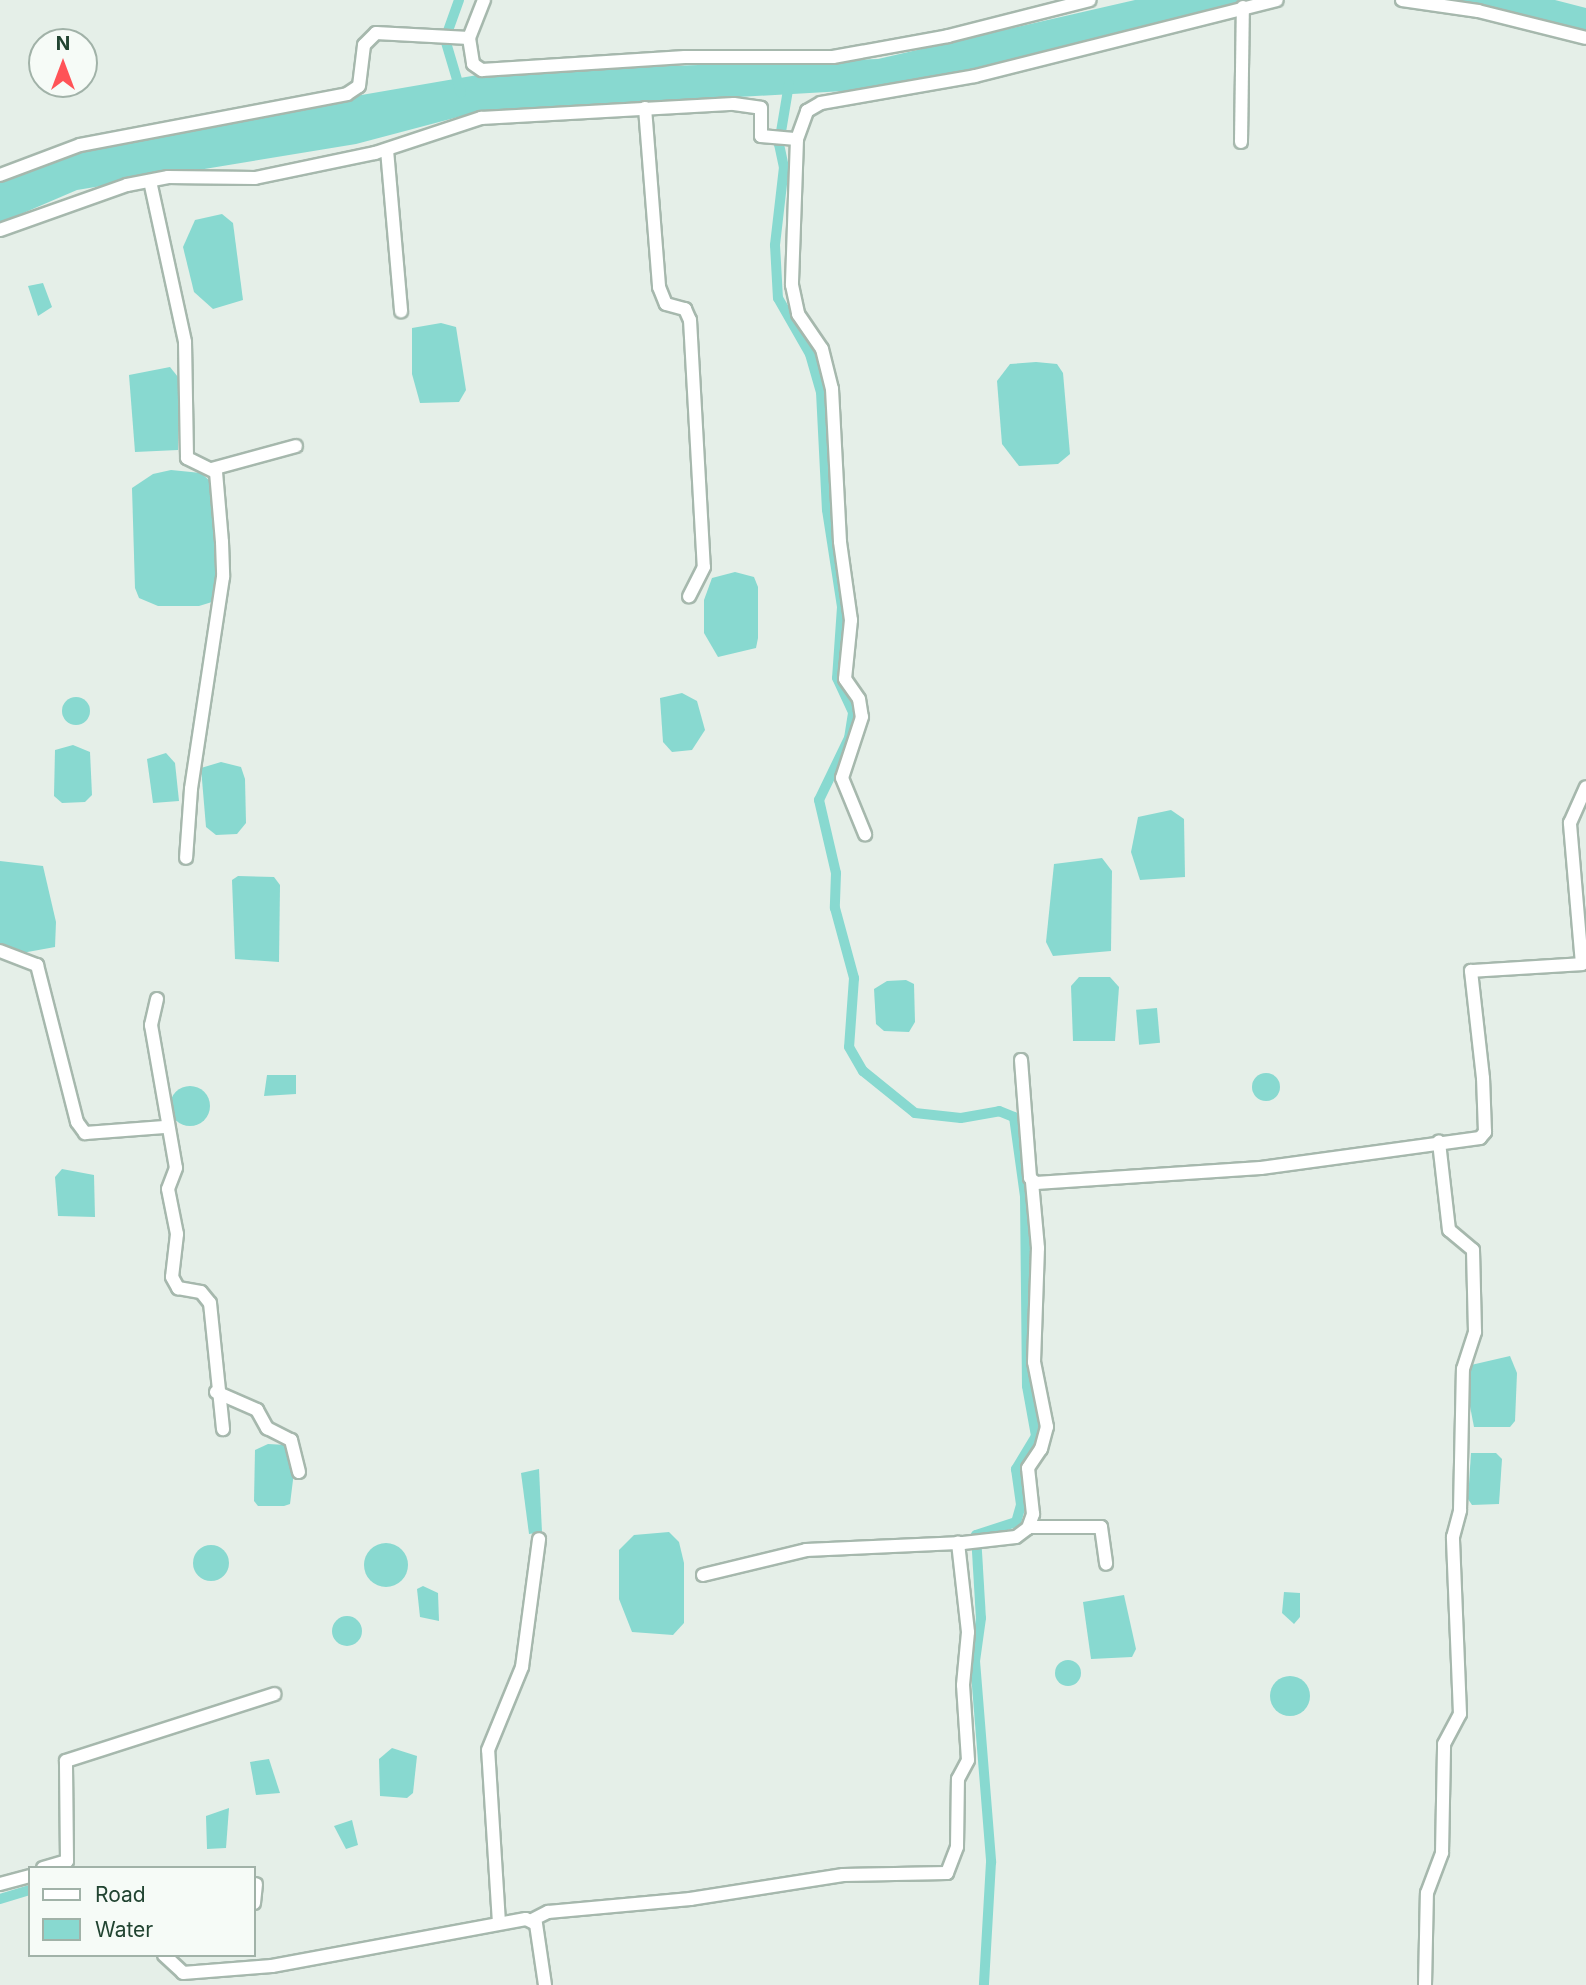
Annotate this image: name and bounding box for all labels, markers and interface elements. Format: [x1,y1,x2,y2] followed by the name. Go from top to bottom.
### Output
[28,28,98,98] north arrow
[56,32,70,55] text: N
[28,1866,256,1957] legend
[95,1882,146,1907] text: Road
[95,1917,153,1942] text: Water

